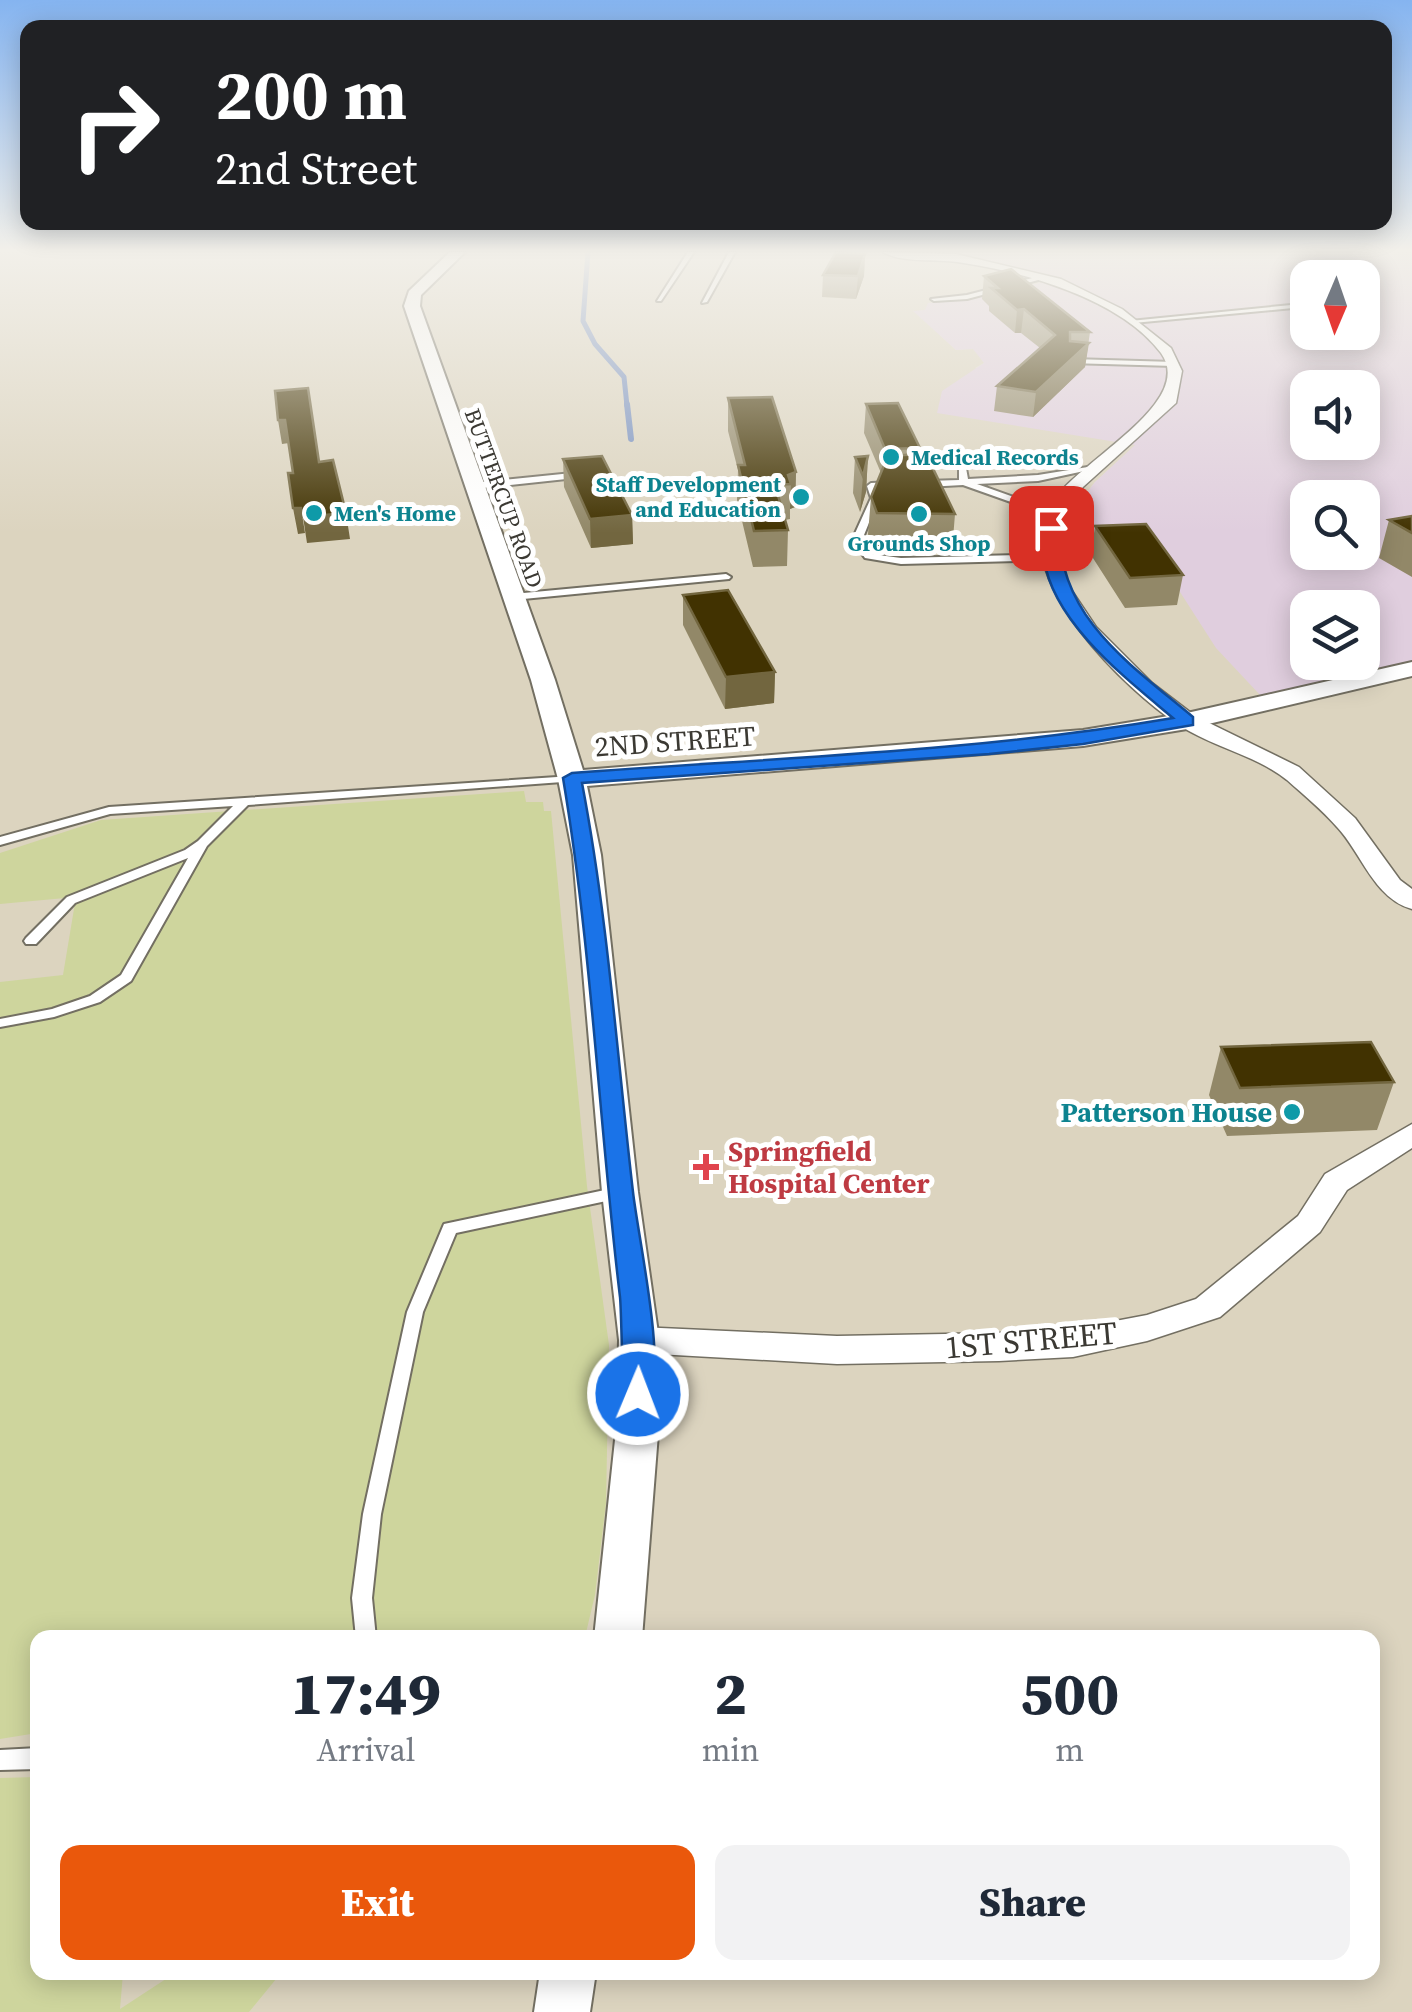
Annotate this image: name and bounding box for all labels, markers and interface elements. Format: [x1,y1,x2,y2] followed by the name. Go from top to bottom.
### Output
[215,46,407,142] text: 200 m
[50,60,180,190] icon: right
[215,137,417,199] text: 2nd Street
[1290,260,1380,350] north arrow
[1290,260,1380,680] map controls
[1290,370,1380,460] button: sound
[458,404,550,592] street label: BUTTERCUP ROAD
[911,442,1079,472] place label: Medical Records
[880,446,902,468] marker: Medical Records
[596,469,782,524] place label: Staff Development and Education
[1290,480,1380,570] button: search
[790,486,812,508] marker: Staff Development and Education
[1009,486,1094,571] pin
[334,498,456,528] place label: Men's Home
[1024,501,1079,556] icon: arrive
[303,502,325,524] marker: Men's Home
[908,503,930,525] marker: Grounds Shop
[848,528,990,558] place label: Grounds Shop
[1290,590,1380,680] button: layers
[594,716,757,766] street label: 2ND STREET
[1061,1093,1272,1131] place label: Patterson House
[1281,1101,1303,1123] marker: Patterson House
[728,1132,929,1202] place label: Springfield Hospital Center
[693,1154,719,1180] marker: Springfield Hospital Center
[943,1311,1119,1369] street label: 1ST STREET
[586,1342,690,1446] position arrow
[291,1652,441,1734] text: 17:49
[714,1652,747,1734] text: 2
[1020,1652,1119,1734] text: 500
[316,1728,415,1772] text: Arrival
[702,1728,759,1772] text: min
[1055,1728,1084,1772] text: m
[60,1845,695,1960] button: Exit
[715,1845,1350,1960] button: Share

